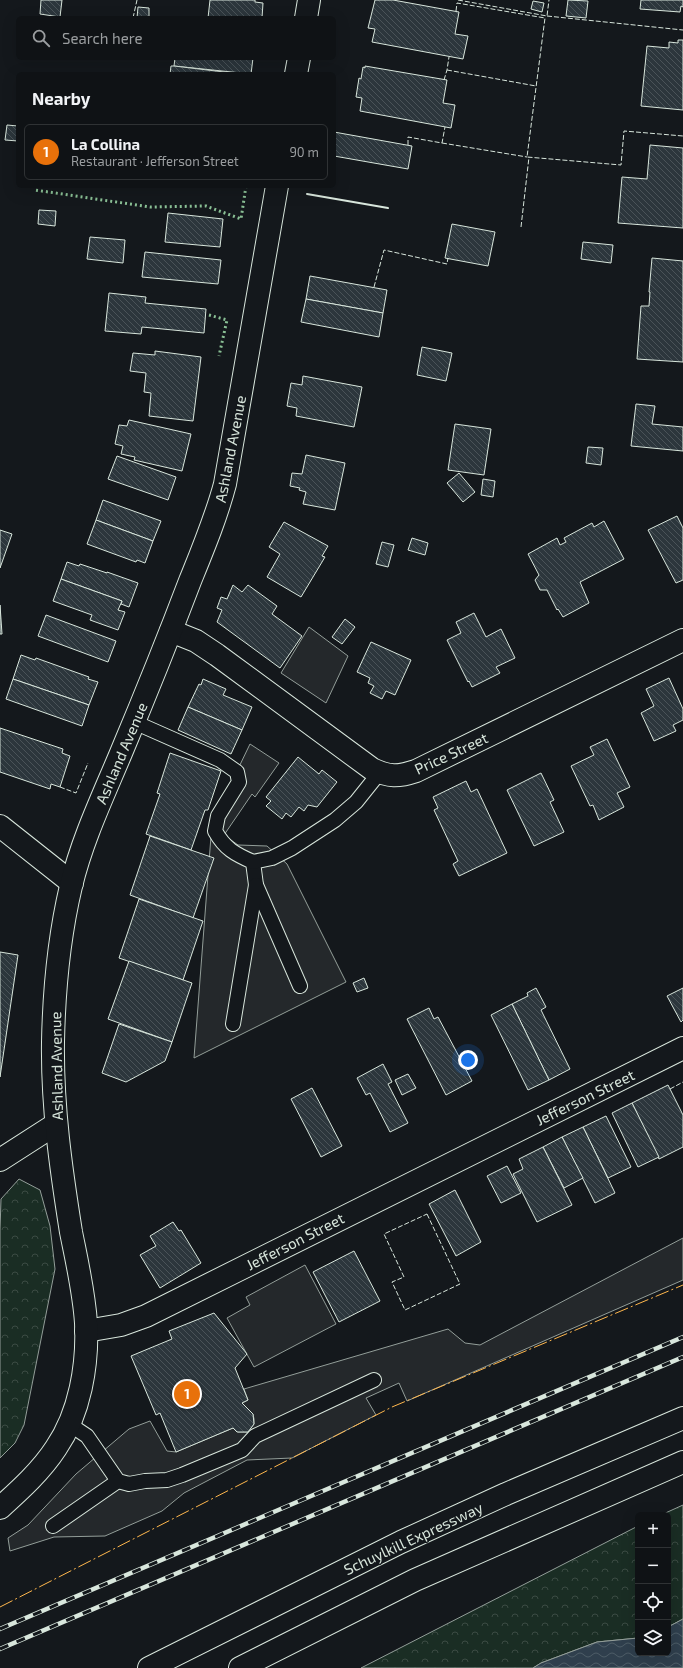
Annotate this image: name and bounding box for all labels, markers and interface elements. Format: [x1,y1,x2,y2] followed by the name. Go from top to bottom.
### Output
[16,16,336,60] search box
[30,27,52,49] icon: search
[62,29,143,47] text: Search here
[32,88,90,108] text: Nearby
[71,135,140,153] text: La Collina
[43,144,49,160] text: 1
[289,144,319,160] text: 90 m
[71,153,239,169] text: Restaurant · Jefferson Street
[211,394,249,504] street label: Ashland Avenue
[91,699,151,807] street label: Ashland Avenue
[411,728,491,778] street label: Price Street
[46,1011,66,1121] street label: Ashland Avenue
[458,1050,478,1070] your location
[533,1065,638,1129] street label: Jefferson Street
[243,1208,347,1273] street label: Jefferson Street
[174,1379,200,1409] pin: 1
[341,1498,485,1578] street label: Schuylkill Expressway
[635,1512,671,1656] map controls
[635,1512,671,1548] button: +
[635,1548,671,1584] button: −
[635,1584,671,1620] button: locate
[635,1620,671,1656] button: layers

